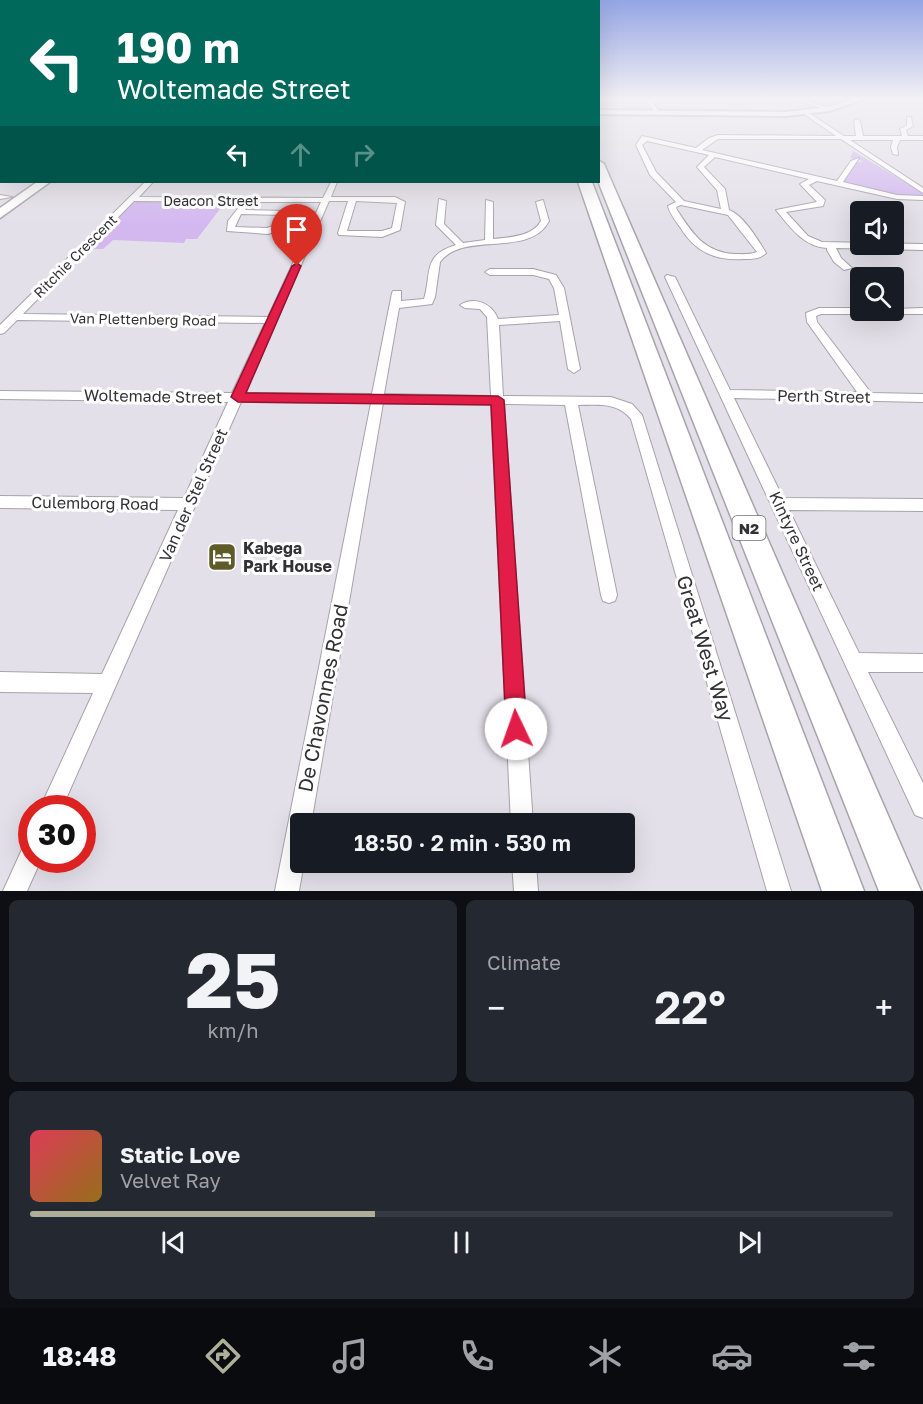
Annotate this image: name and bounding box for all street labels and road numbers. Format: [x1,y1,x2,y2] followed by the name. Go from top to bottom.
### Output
[163,192,259,209] street label: Deacon Street
[30,211,120,301] street label: Ritchie Crescent
[70,309,216,329] street label: Van Plettenberg Road
[84,385,222,407] street label: Woltemade Street
[777,385,871,407] street label: Perth Street
[155,425,231,565] street label: Van der Stel Street
[765,488,829,594] street label: Kintyre Street
[31,492,159,514] street label: Culemborg Road
[732,516,766,540] road number: N2
[672,572,740,724] street label: Great West Way
[292,602,352,794] street label: De Chavonnes Road

